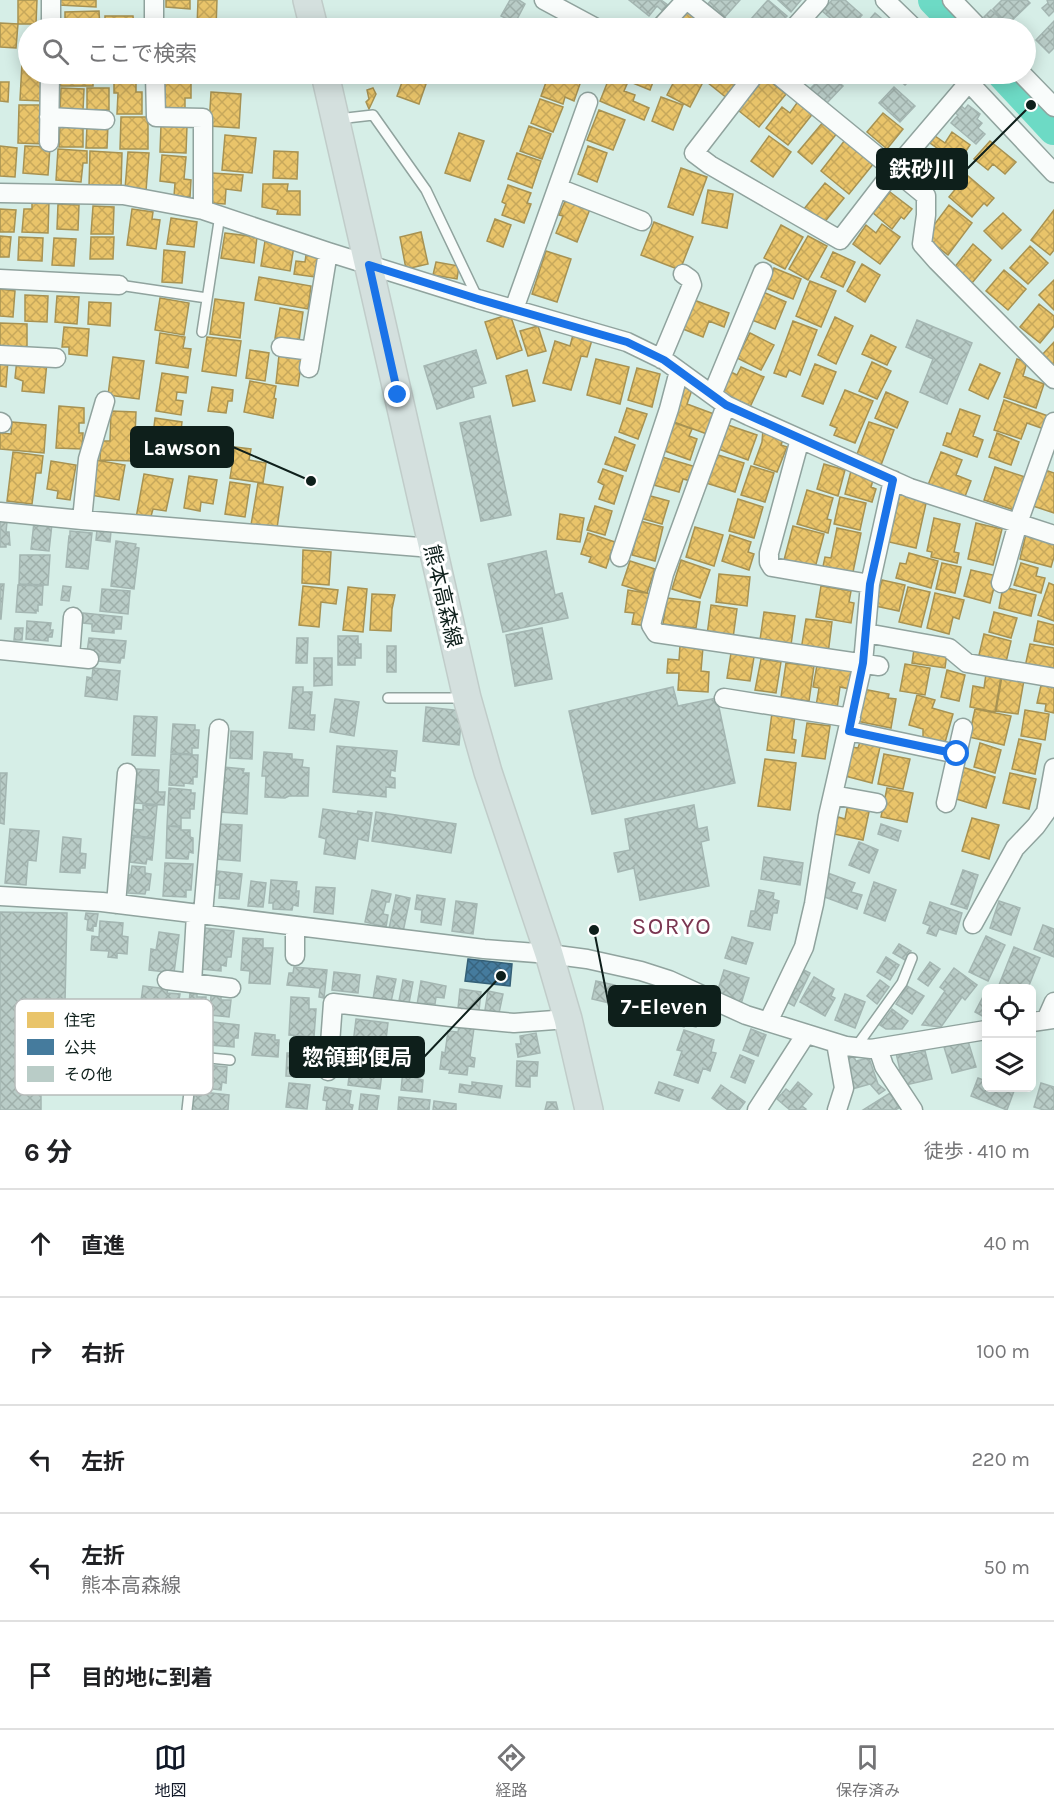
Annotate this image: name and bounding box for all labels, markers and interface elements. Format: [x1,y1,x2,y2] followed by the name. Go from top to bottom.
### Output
[18,18,1036,84] search box
[39,35,72,68] icon: search
[87,41,197,67] text: ここで検索
[877,149,967,189] callout: 鉄砂川
[889,157,955,183] text: 鉄砂川
[384,381,410,407] route end
[131,427,233,467] callout: Lawson
[143,435,221,461] text: Lawson
[419,542,467,650] street label: 熊本高森線
[943,740,969,766] route start
[632,912,712,940] district label: SORYO
[982,984,1036,1092] map controls
[982,984,1036,1038] button: locate
[609,986,720,1026] callout: 7-Eleven
[620,994,708,1020] text: 7-Eleven
[15,999,213,1095] legend
[64,1011,96,1030] text: 住宅
[290,1037,424,1077] callout: 惣領郵便局
[64,1038,96,1057] text: 公共
[982,1038,1036,1092] button: layers
[302,1045,412,1071] text: 惣領郵便局
[64,1065,112,1084] text: その他
[24,1137,72,1168] text: 6 分
[924,1140,1030,1163] text: 徒歩 · 410 m
[24,1227,57,1260] icon: ahead
[984,1232,1030,1255] text: 40 m
[81,1233,125,1259] text: 直進
[24,1335,57,1368] icon: right
[976,1340,1030,1363] text: 100 m
[81,1341,125,1367] text: 右折
[24,1443,57,1476] icon: left
[971,1448,1030,1471] text: 220 m
[81,1449,125,1475] text: 左折
[81,1543,125,1569] text: 左折
[24,1551,57,1584] icon: left
[983,1556,1030,1579] text: 50 m
[81,1574,181,1597] text: 熊本高森線
[24,1659,57,1692] icon: arrive
[81,1665,213,1691] text: 目的地に到着
[154,1741,187,1801] tab: 地図
[495,1741,528,1801] tab: 経路
[836,1741,900,1801] tab: 保存済み

